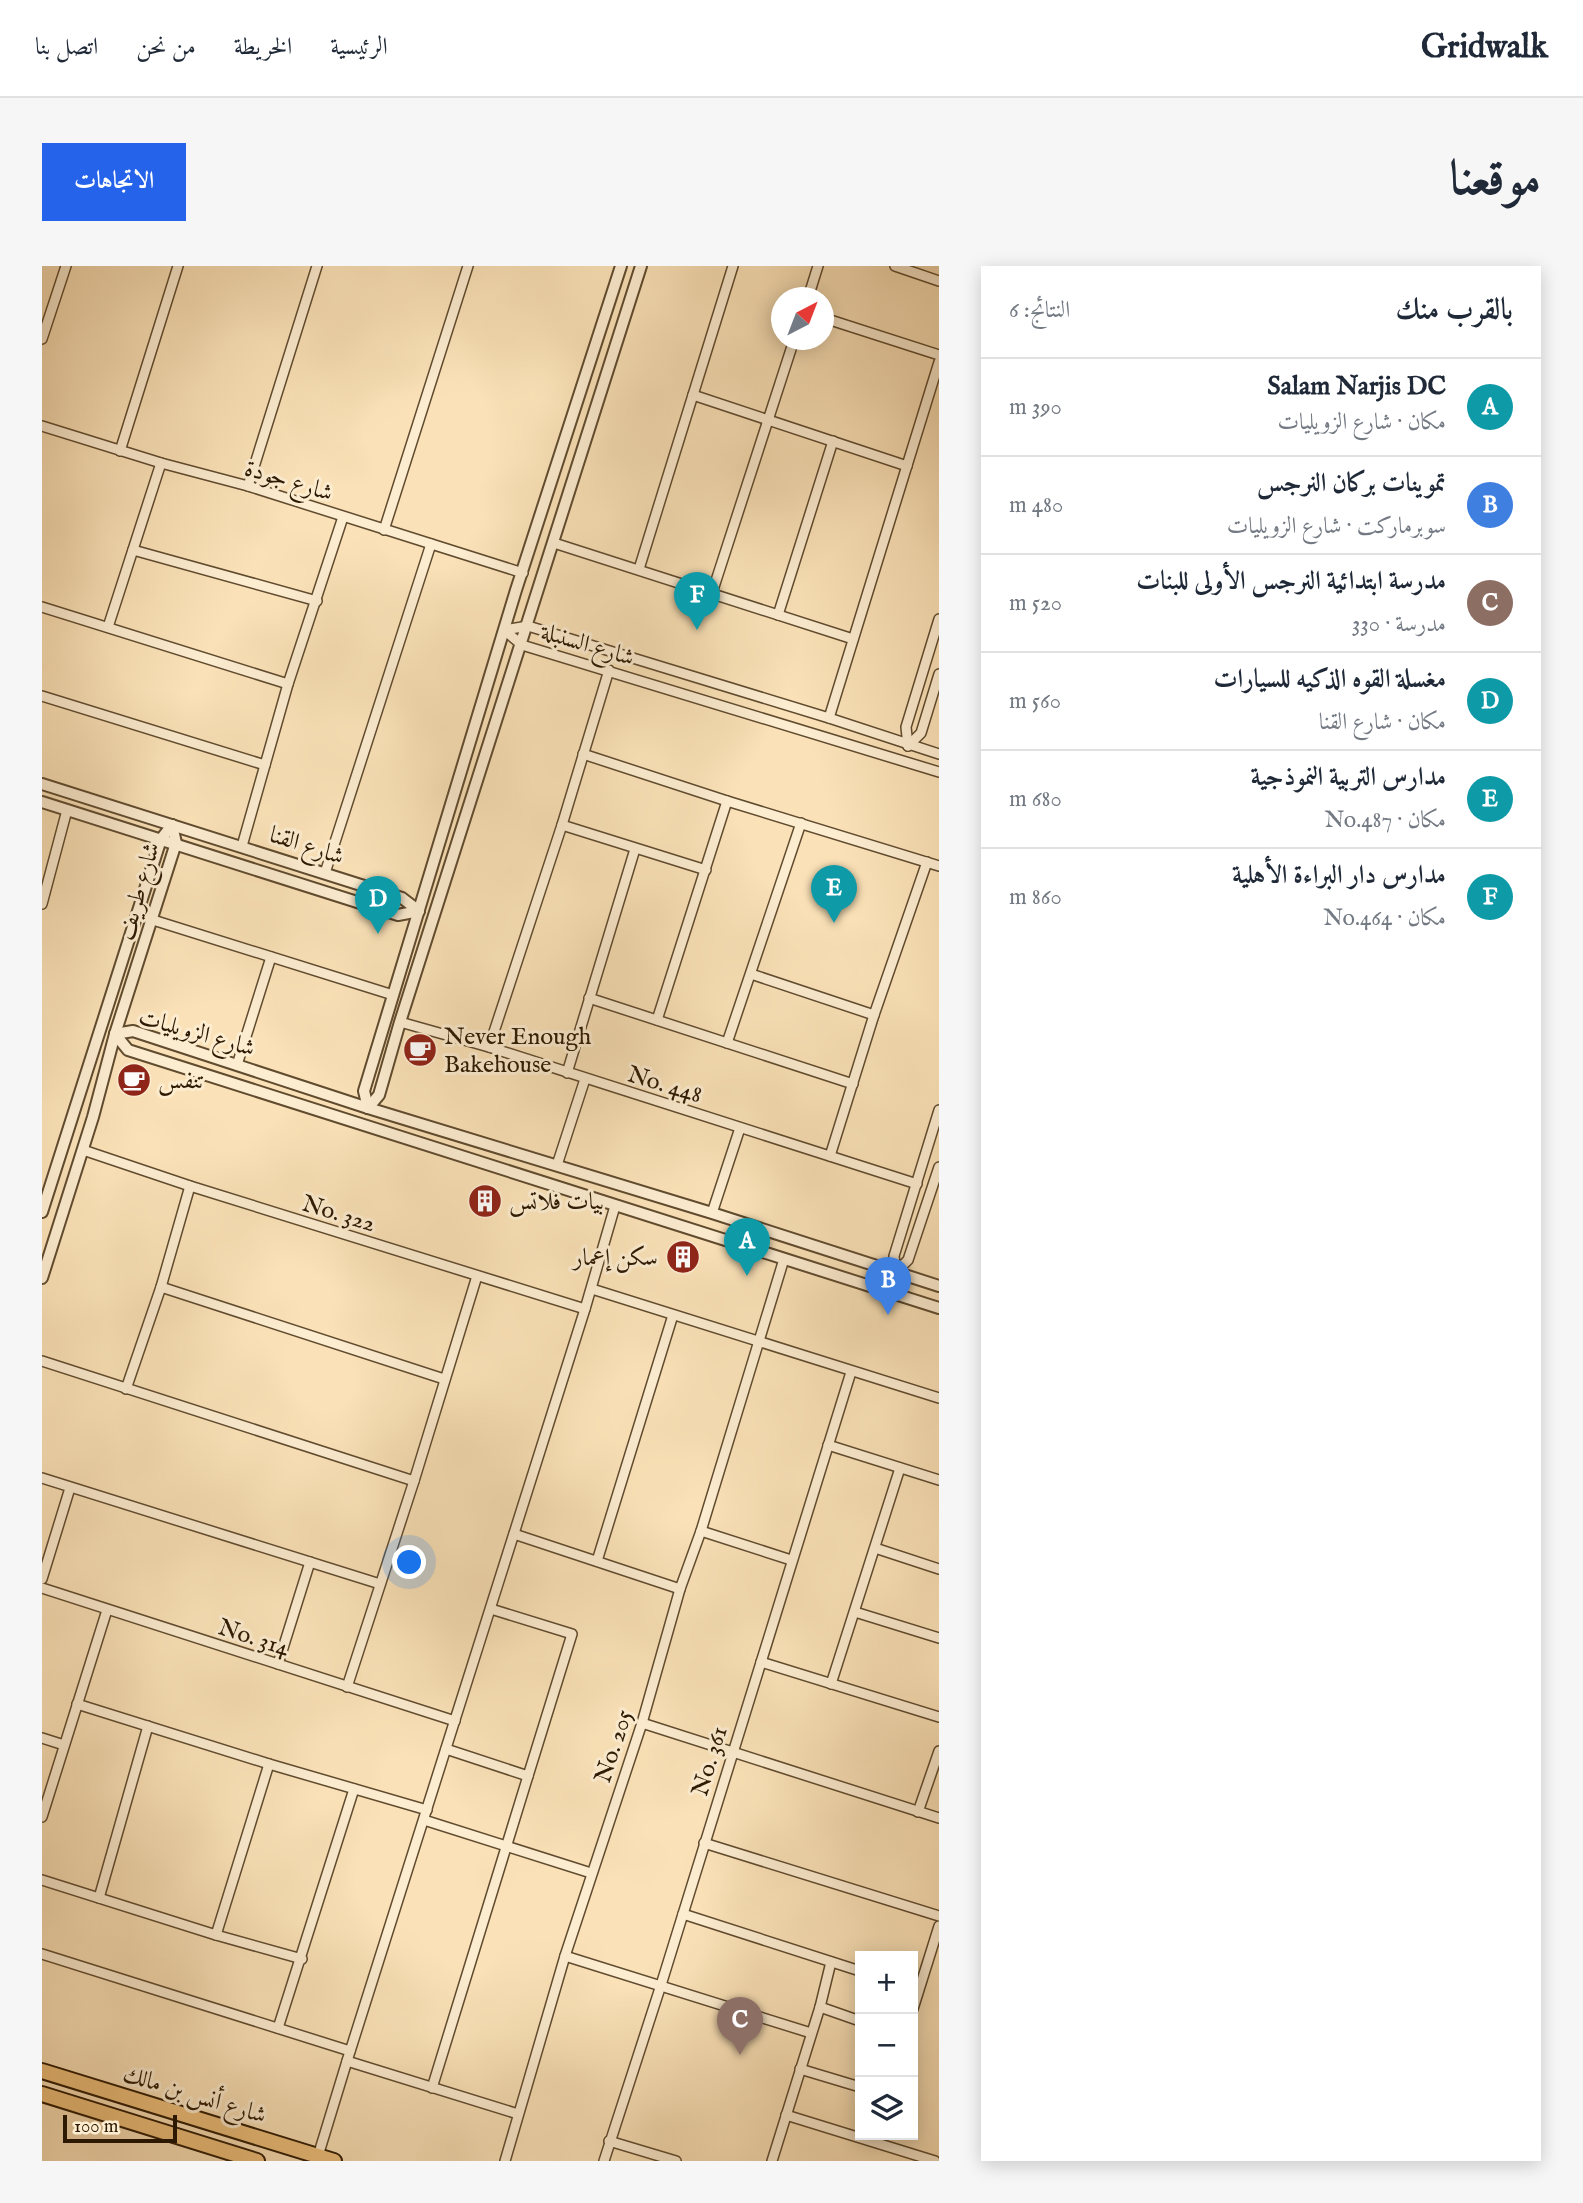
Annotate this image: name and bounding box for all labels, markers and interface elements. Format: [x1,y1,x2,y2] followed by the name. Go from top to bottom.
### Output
[1421,27,1548,69] text: Gridwalk
[35,32,98,63] text: اتصل بنا
[136,32,196,63] text: من نحن
[234,32,292,63] text: الخريطة
[330,32,388,63] text: الرئيسية
[42,143,186,221] button: الاتجاهات
[1449,150,1541,212] text: موقعنا
[771,287,834,350] north arrow
[1396,292,1513,330] text: بالقرب منك
[1009,296,1070,325] text: النتائج: 6
[1267,370,1446,403] text: Salam Narjis DC
[1009,393,1062,422] text: 390 m
[1482,393,1498,422] text: A
[1278,408,1446,437] text: مكان · شارع الزويليات
[240,453,336,512] street label: شارع جودة
[1257,467,1446,500] text: تموينات بركان النرجس
[1009,491,1063,520] text: 480 m
[1482,491,1498,520] text: B
[1227,512,1446,541] text: سوبرماركت · شارع الزويليات
[1136,565,1446,598] text: مدرسة ابتدائية النرجس الأولى للبنات
[674,572,720,630] pin: F
[1009,589,1062,618] text: 520 m
[1482,589,1498,618] text: C
[1352,610,1446,639] text: مدرسة · 330
[535,616,638,677] street label: شارع السنبلة
[1213,663,1446,696] text: مغسلة القوه الذكيه للسيارات
[1009,687,1061,716] text: 560 m
[1481,687,1499,716] text: D
[1319,708,1446,737] text: مكان · شارع القنا
[1251,761,1446,794] text: مدارس التربية النموذجية
[1009,785,1062,814] text: 680 m
[1482,785,1498,814] text: E
[1325,806,1446,835] text: مكان · No.487
[264,820,348,876] street label: شارع القنا
[111,839,171,945] street label: شارع طريف
[1232,859,1446,892] text: مدارس دار البراءة الأهلية
[811,865,857,923] pin: E
[355,876,401,934] pin: D
[1009,883,1062,912] text: 860 m
[1483,883,1497,912] text: F
[1323,904,1446,933] text: مكان · No.464
[134,1002,258,1068] street label: شارع الزويليات
[444,1022,591,1081] place label: Never Enough Bakehouse
[401,1031,439,1069] cafe icon: Never Enough Bakehouse
[624,1059,706,1111] street label: No. 448
[115,1061,153,1099] cafe icon: تنفس
[158,1066,205,1097] place label: تنفس
[466,1182,504,1220] building icon: بيات فلاتس
[509,1187,604,1218] place label: بيات فلاتس
[298,1189,379,1240] street label: No. 322
[724,1218,770,1276] pin: A
[664,1238,702,1276] building icon: سكن إعمار
[571,1243,658,1274] place label: سكن إعمار
[865,1257,911,1315] pin: B
[392,1545,426,1579] your location
[214,1612,293,1665] street label: No. 314
[588,1706,641,1787] street label: No. 205
[685,1723,736,1800] street label: No. 361
[855,1951,918,2140] map controls
[855,1951,918,2014] button: +
[717,1997,763,2055] pin: C
[855,2014,918,2077] button: −
[118,2056,271,2135] street label: شارع أنس بن مالك
[855,2077,918,2140] button: layers
[63,2112,177,2144] scale bar
[74,2115,118,2139] text: 100 m

